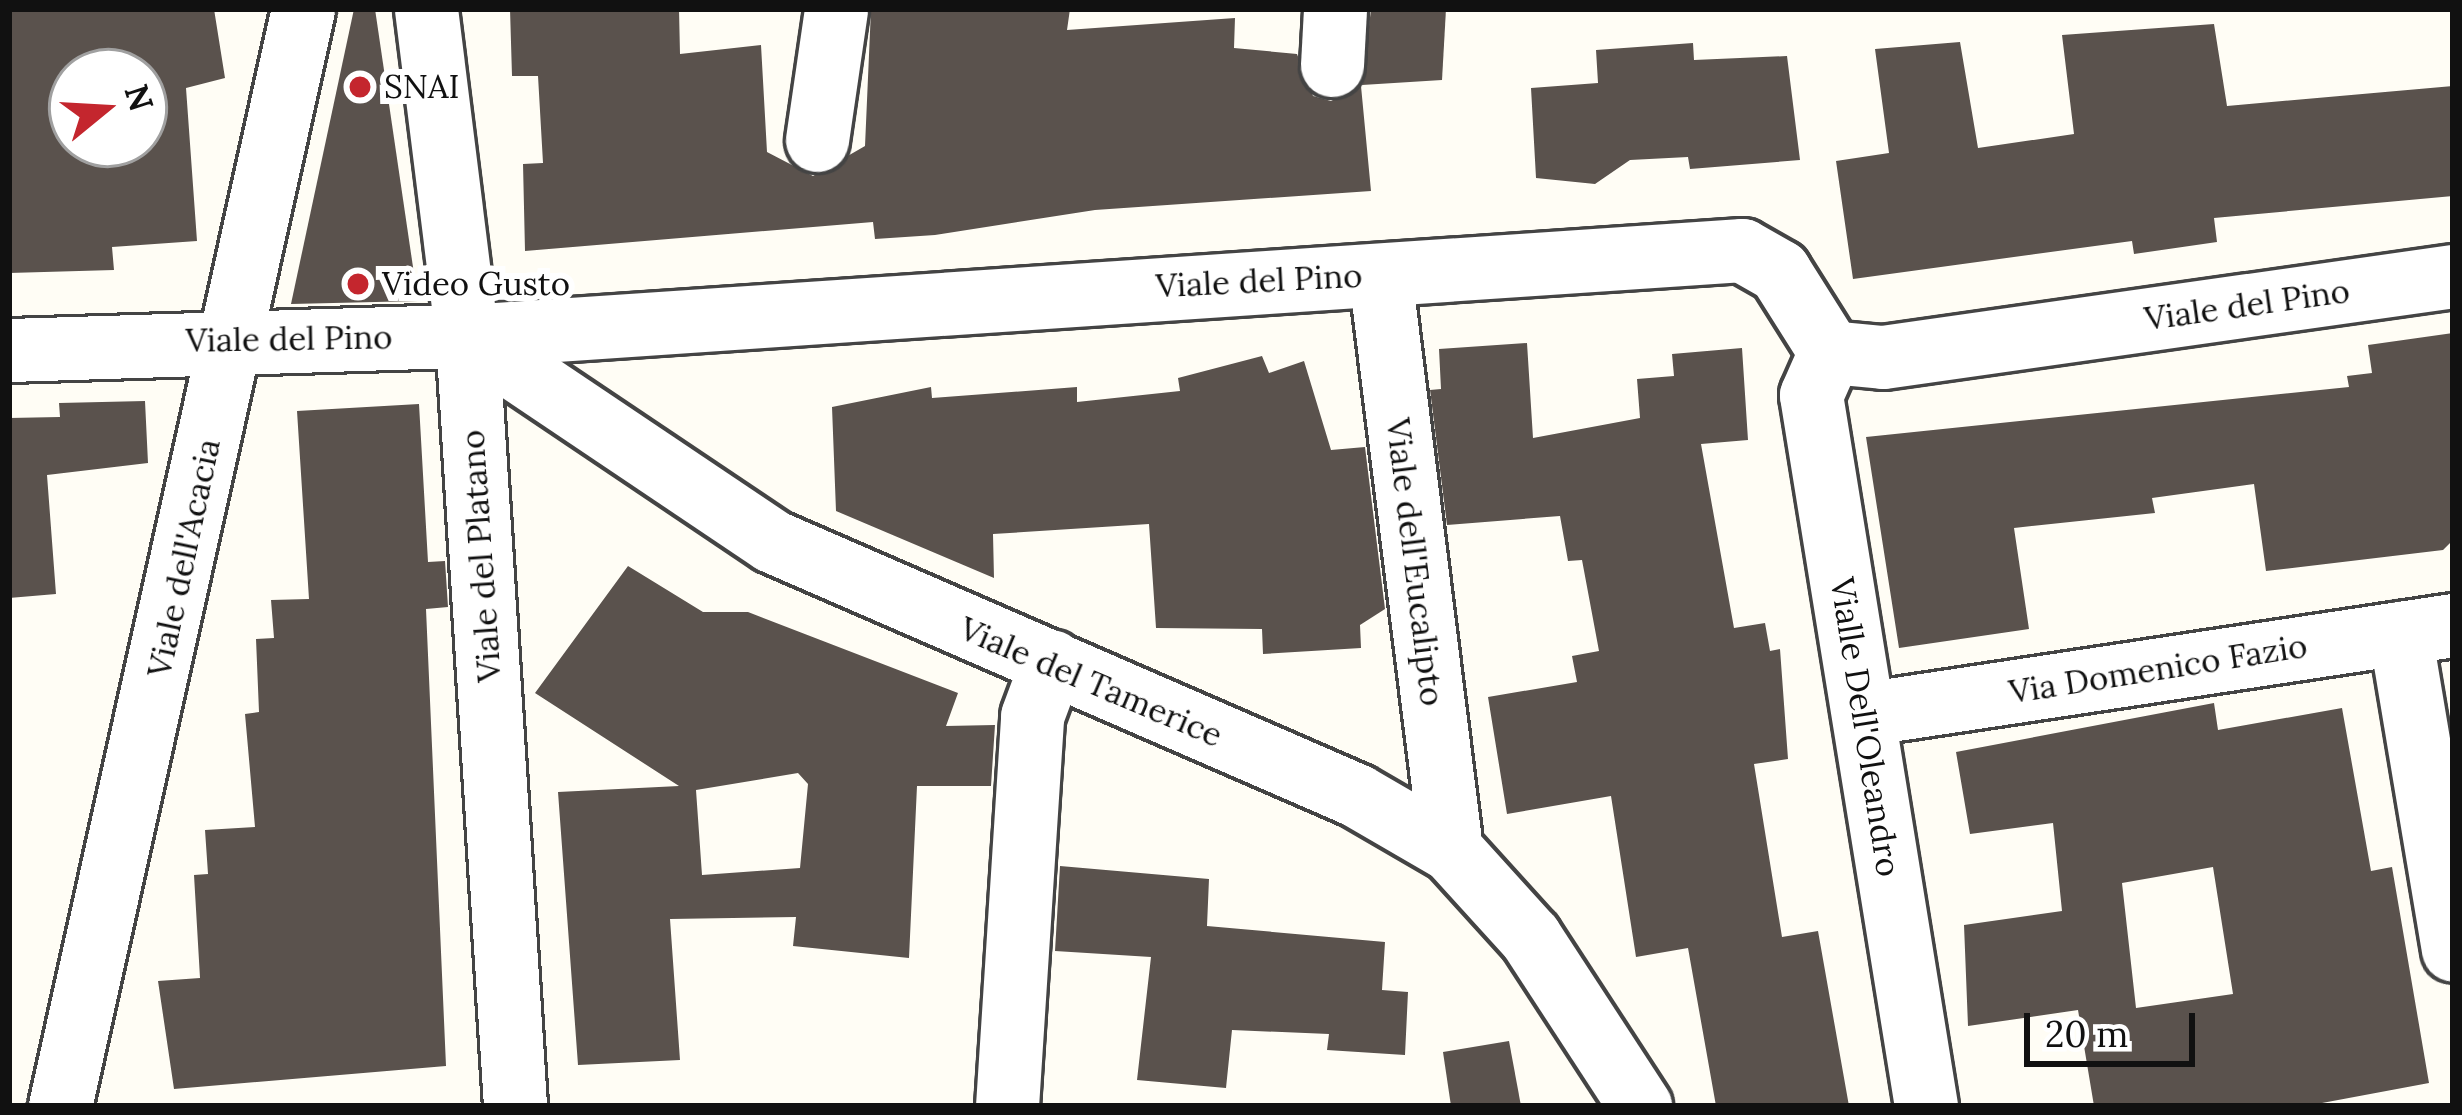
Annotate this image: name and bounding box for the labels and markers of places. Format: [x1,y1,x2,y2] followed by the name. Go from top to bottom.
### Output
[384,67,460,107] place label: SNAI
[347,74,373,100] marker: SNAI
[382,264,570,304] place label: Video Gusto
[345,271,371,297] marker: Video Gusto

